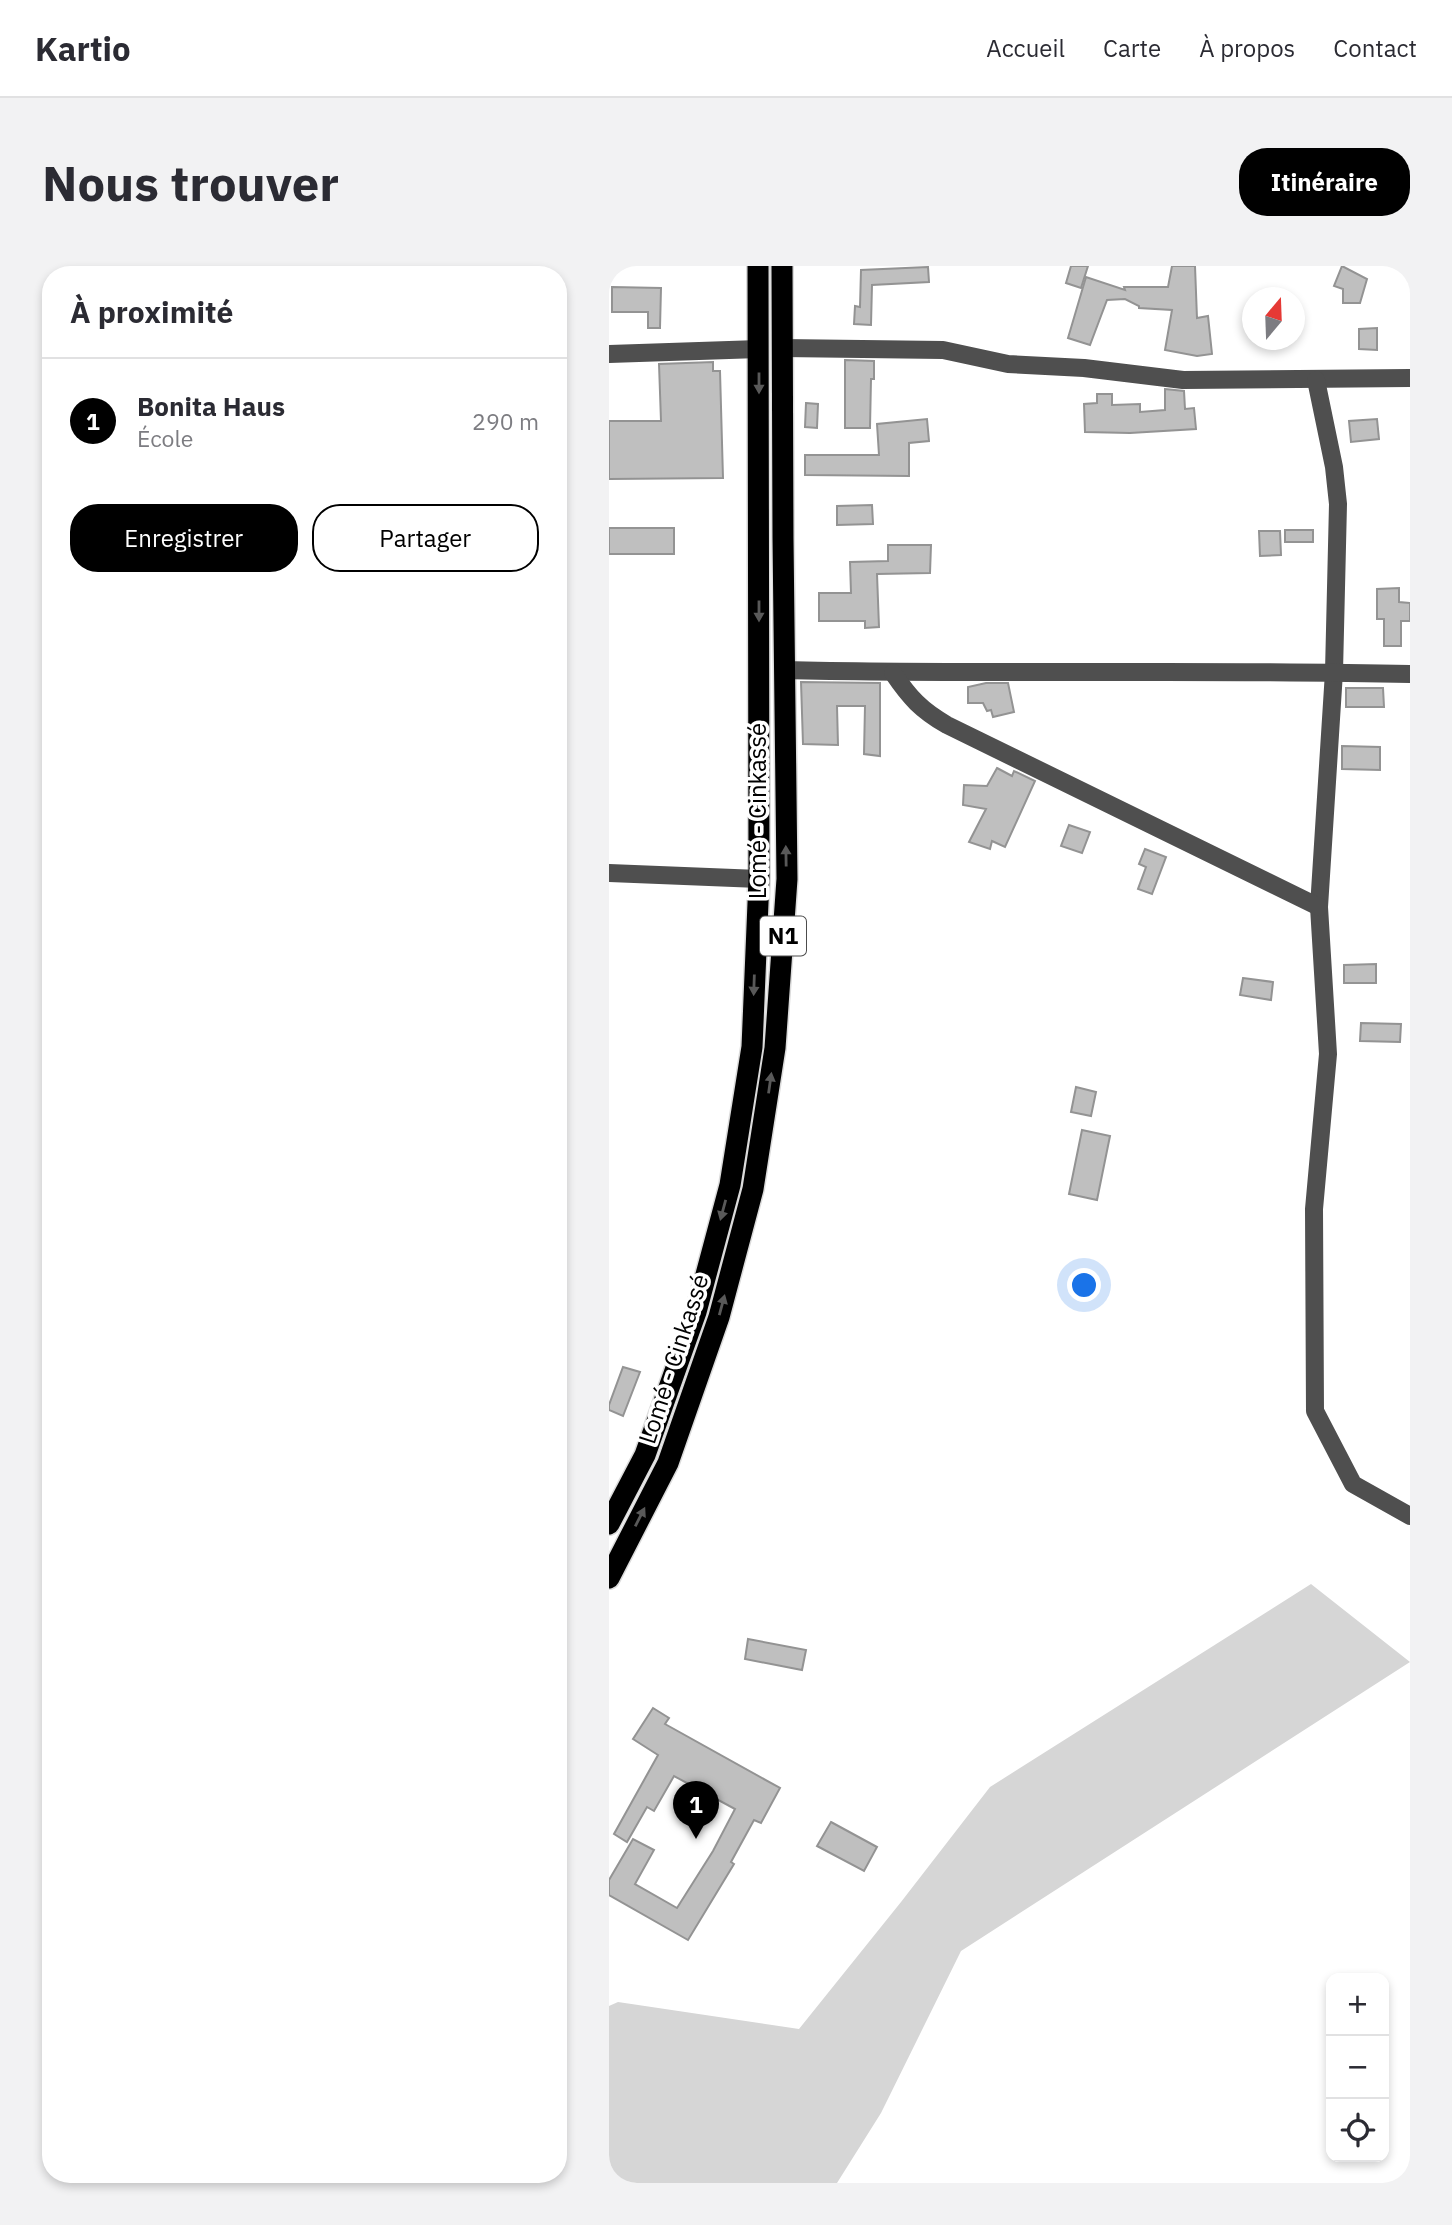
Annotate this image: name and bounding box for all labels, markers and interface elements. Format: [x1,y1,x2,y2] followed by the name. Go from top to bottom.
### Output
[35,27,131,70] text: Kartio
[986,32,1065,64] text: Accueil
[1103,32,1161,64] text: Carte
[1199,32,1295,64] text: À propos
[1333,32,1417,64] text: Contact
[1239,148,1410,216] button: Itinéraire
[42,151,339,214] text: Nous trouver
[1242,287,1305,350] north arrow
[70,292,233,331] text: À proximité
[753,372,765,394] one-way arrow
[137,389,285,423] text: Bonita Haus
[86,406,100,436] text: 1
[472,406,539,436] text: 290 m
[137,423,193,453] text: École
[70,504,298,572] button: Enregistrer
[312,504,539,572] button: Partager
[753,600,765,622] one-way arrow
[741,723,773,899] street label: Lomé - Cinkassé
[781,845,792,867] one-way arrow
[760,916,806,956] road number: N1
[749,974,760,996] one-way arrow
[765,1072,776,1094] one-way arrow
[717,1199,728,1221] one-way arrow
[1067,1268,1101,1302] your location
[631,1270,716,1448] street label: Lomé - Cinkassé
[717,1294,728,1316] one-way arrow
[635,1507,646,1527] one-way arrow
[673,1781,719,1839] pin: 1
[1326,1973,1389,2162] map controls
[1326,1973,1389,2036] button: +
[1326,2036,1389,2099] button: −
[1326,2099,1389,2162] button: locate

